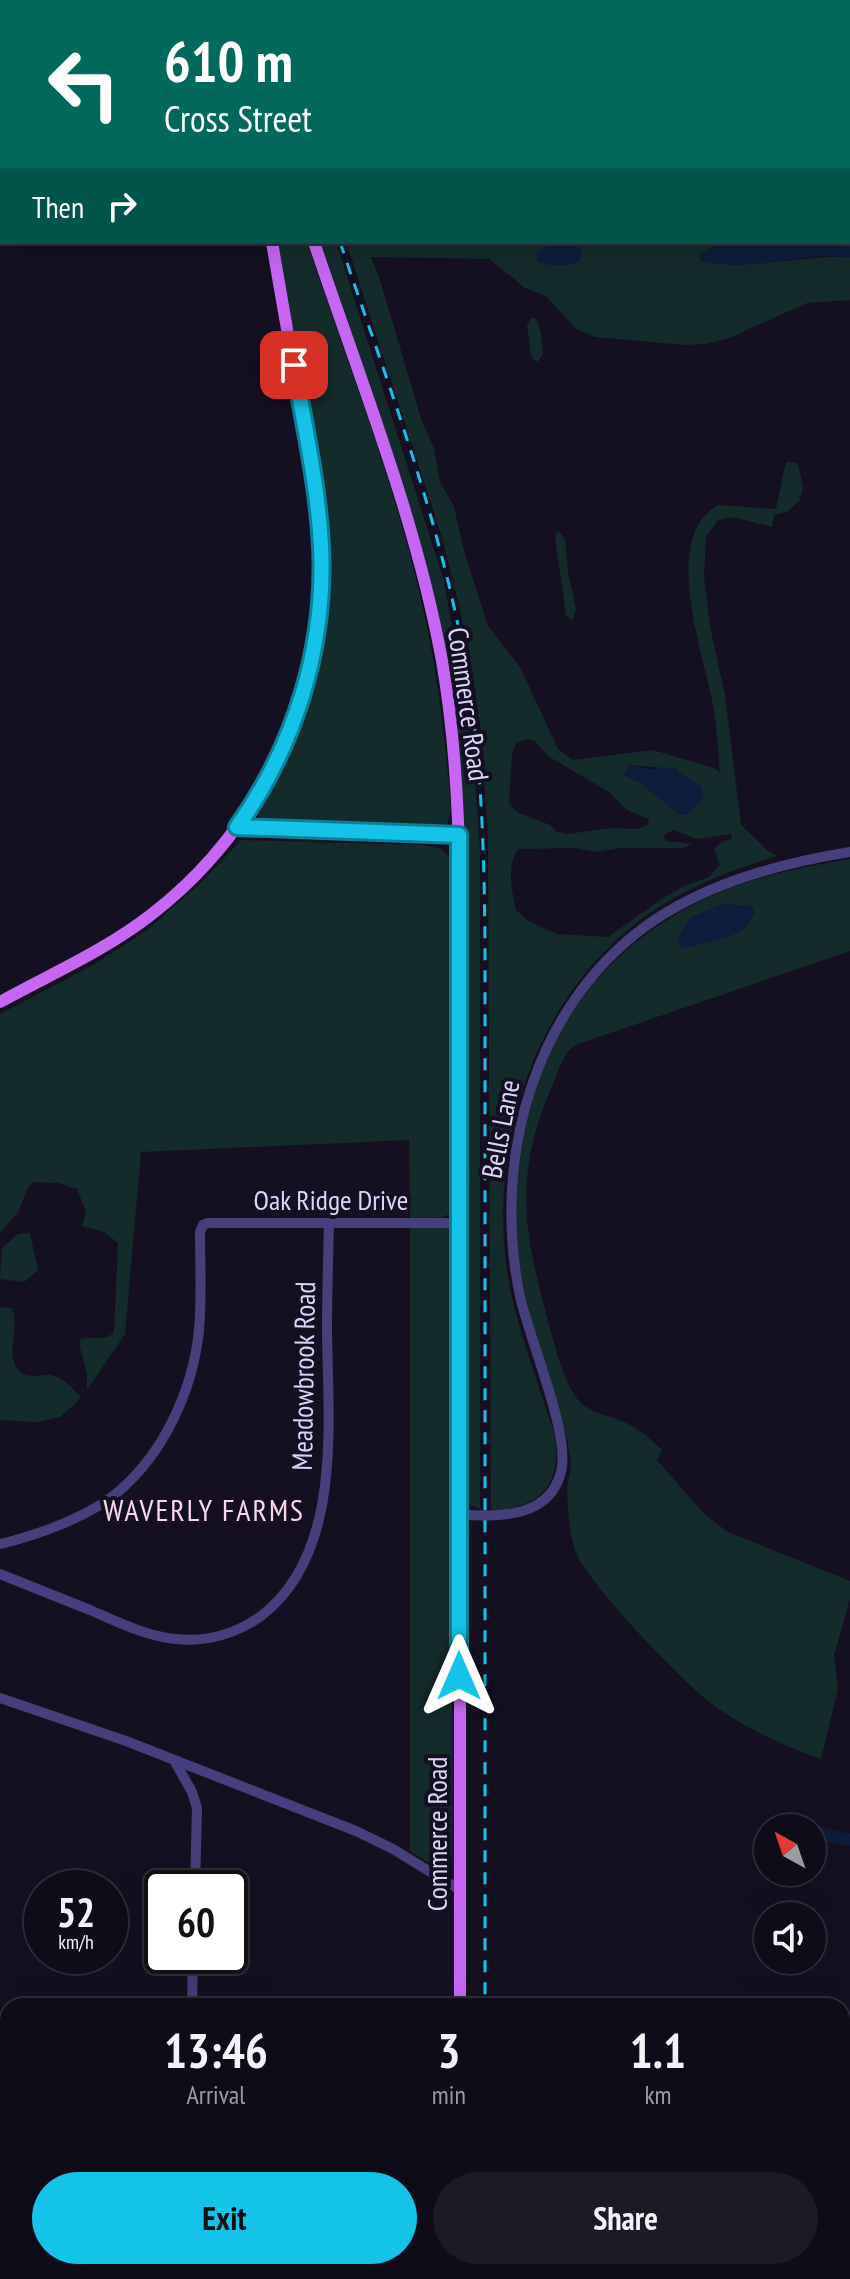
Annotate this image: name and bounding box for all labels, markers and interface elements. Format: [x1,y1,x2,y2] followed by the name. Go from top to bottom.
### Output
[164,25,293,97] text: 610 m
[32,32,136,136] icon: left
[164,95,312,142] text: Cross Street
[100,184,144,228] icon: right
[32,187,84,226] text: Then
[260,331,328,399] pin
[272,343,316,387] icon: arrive
[440,625,498,783] street label: Commerce Road
[472,1077,528,1181] street label: Bells Lane
[254,1181,408,1218] street label: Oak Ridge Drive
[283,1281,323,1471] street label: Meadowbrook Road
[103,1490,305,1529] district label: WAVERLY FARMS
[417,1634,501,1718] position arrow
[418,1757,455,1911] street label: Commerce Road
[754,1814,826,1886] north arrow
[754,1814,826,1974] map controls
[144,1870,248,1974] speed limit sign: 60
[57,1886,95,1938] text: 52
[754,1902,826,1974] button: sound
[58,1929,94,1955] text: km/h
[164,2019,268,2081] text: 13:46
[437,2019,460,2081] text: 3
[630,2019,686,2081] text: 1.1
[187,2078,245,2111] text: Arrival
[432,2078,466,2111] text: min
[644,2078,671,2111] text: km
[32,2172,417,2264] button: Exit
[433,2172,818,2264] button: Share

